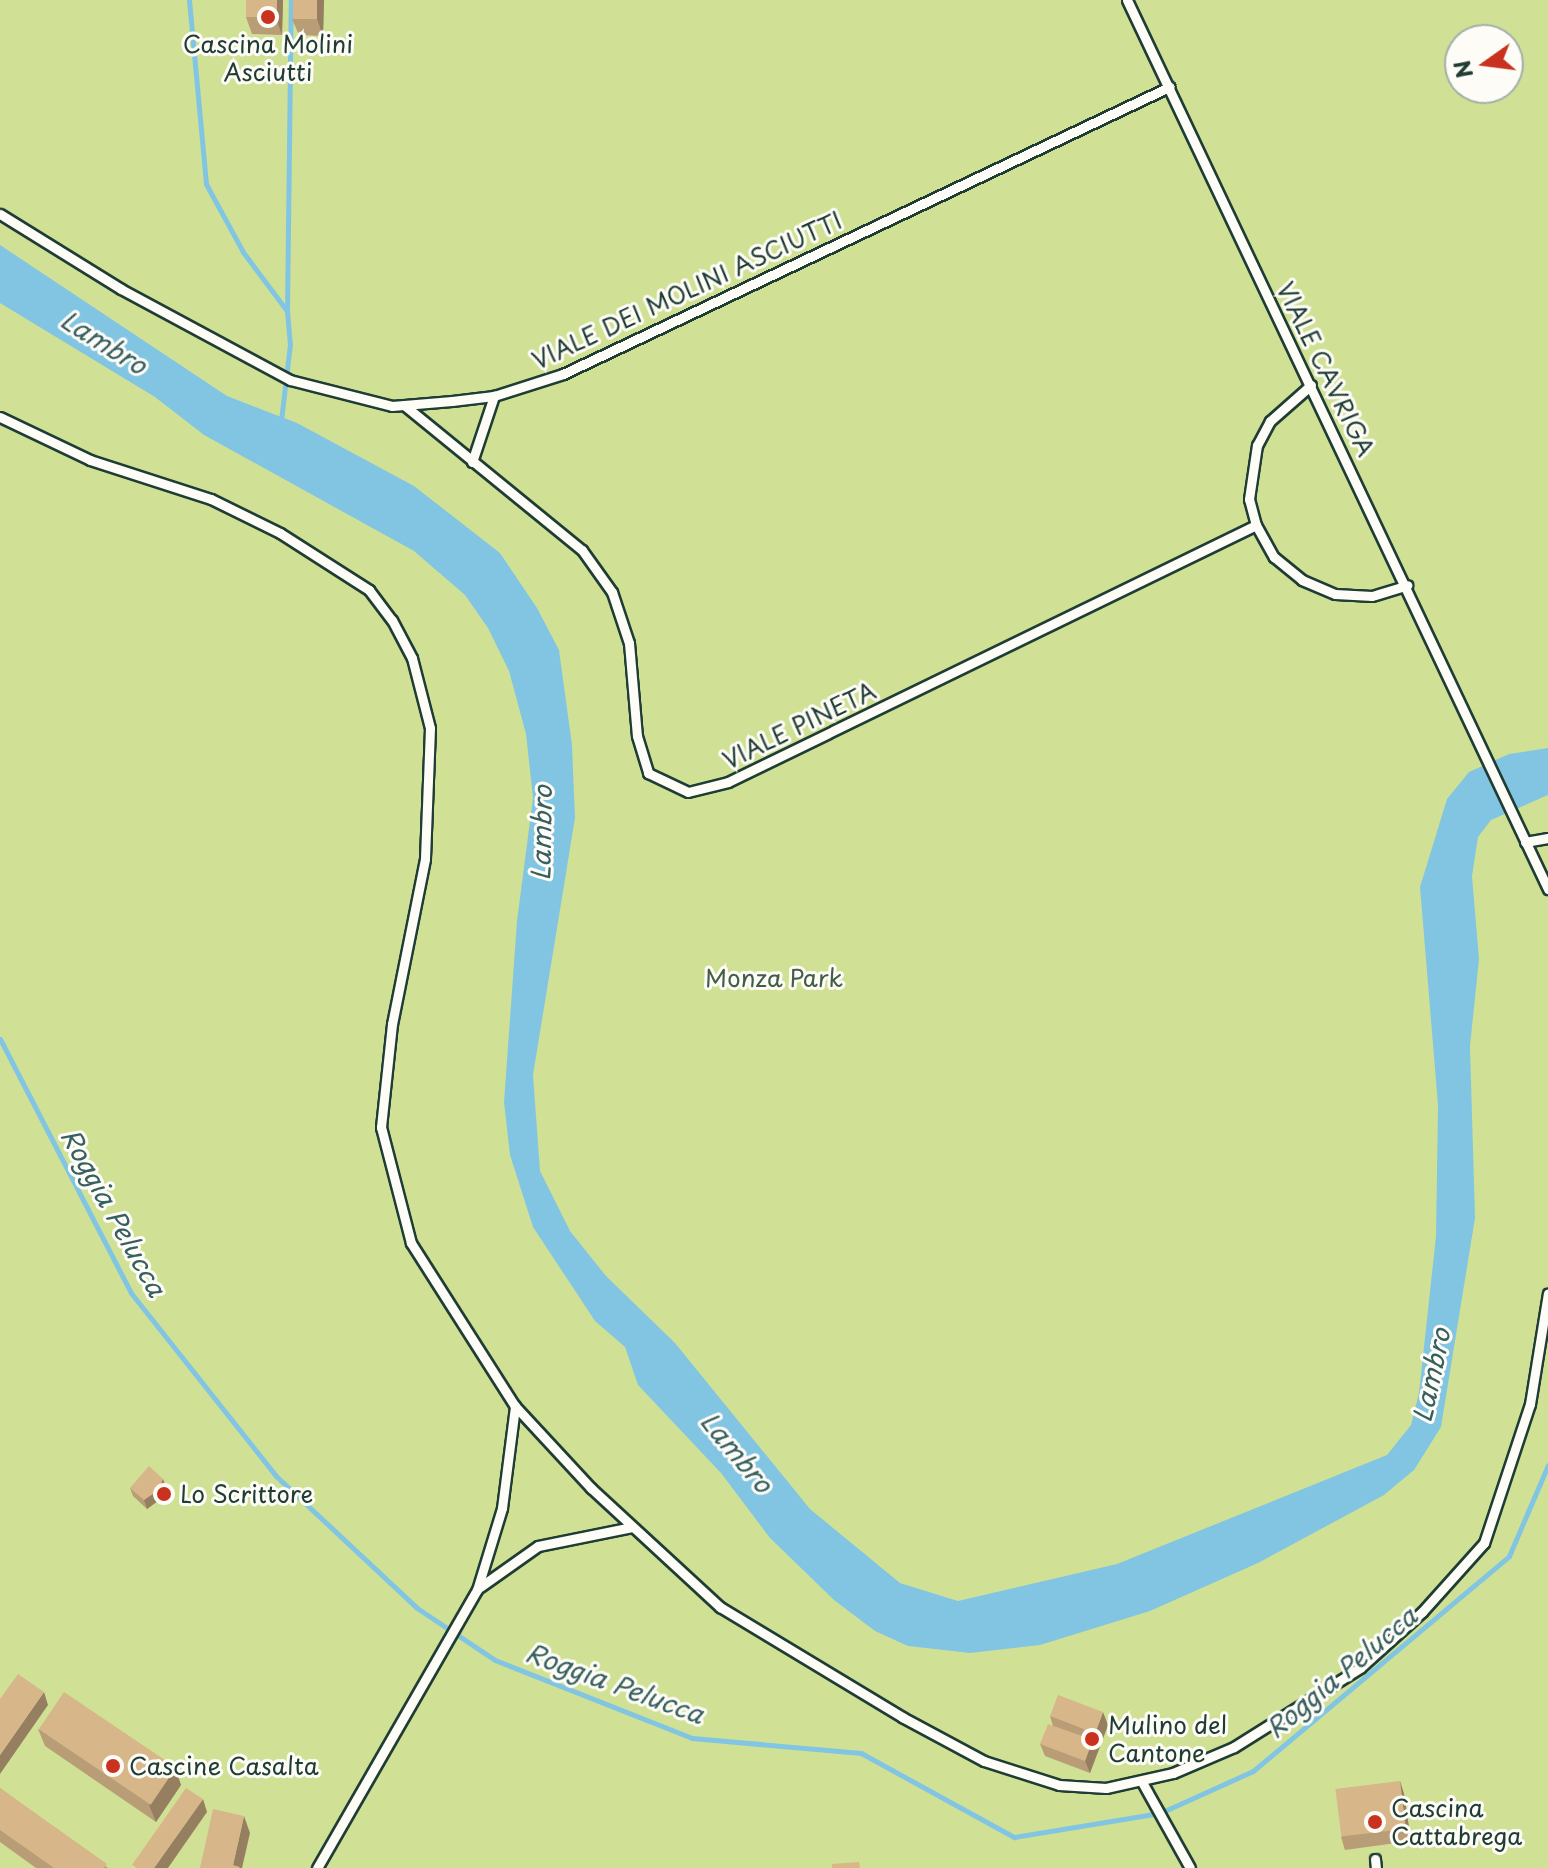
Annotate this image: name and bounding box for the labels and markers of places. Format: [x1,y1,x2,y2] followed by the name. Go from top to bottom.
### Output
[259,8,277,26] marker: Cascina Molini Asciutti
[183,30,353,86] place label: Cascina Molini Asciutti
[180,1480,316,1508] place label: Lo Scrittore
[155,1485,173,1503] marker: Lo Scrittore
[1108,1711,1227,1767] place label: Mulino del Cantone
[1083,1730,1101,1748] marker: Mulino del Cantone
[129,1752,319,1780] place label: Cascine Casalta
[104,1757,122,1775] marker: Cascine Casalta
[1391,1794,1522,1850] place label: Cascina Cattabrega
[1366,1813,1384,1831] marker: Cascina Cattabrega

